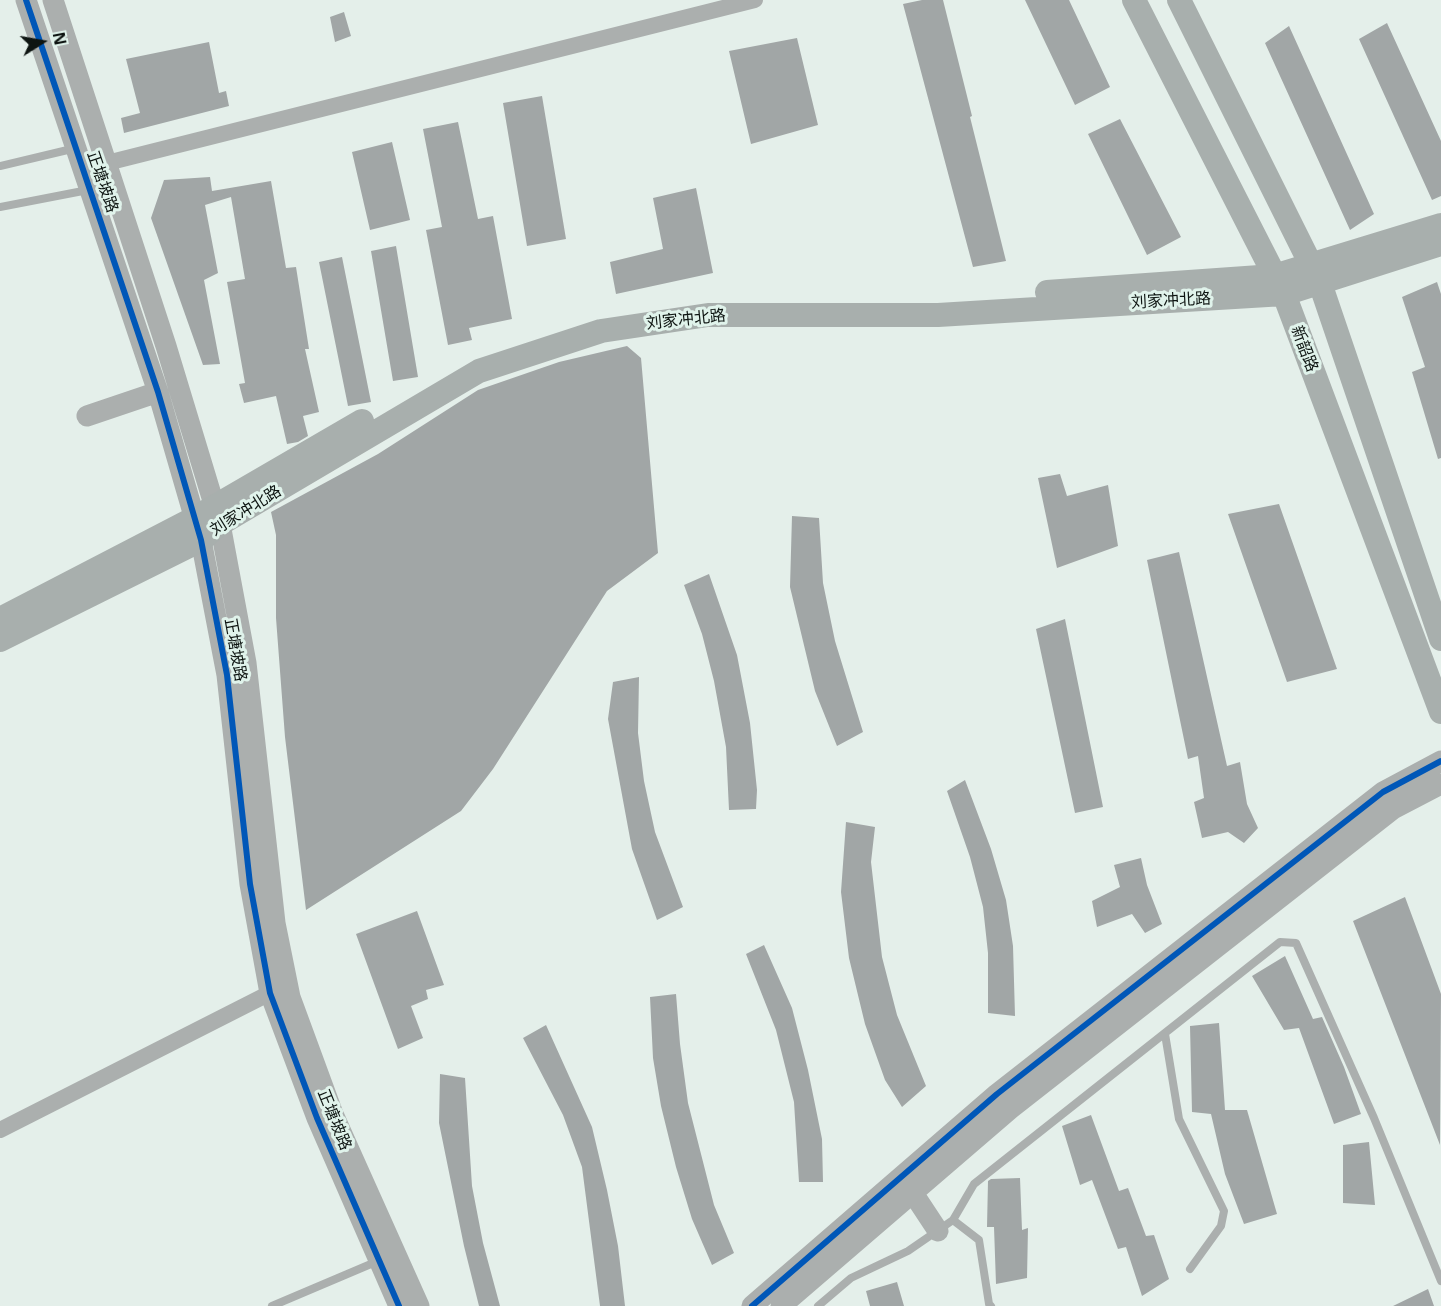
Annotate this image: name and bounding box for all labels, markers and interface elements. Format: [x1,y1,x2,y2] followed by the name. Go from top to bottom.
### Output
[12,12,72,72] north arrow
[48,30,72,47] text: N
[83,149,121,215] street label: 正塘坡路
[1131,289,1211,313] street label: 刘家冲北路
[645,306,727,334] street label: 刘家冲北路
[1286,323,1322,375] street label: 新韶路
[207,482,285,540] street label: 刘家冲北路
[220,617,250,683] street label: 正塘坡路
[313,1087,355,1153] street label: 正塘坡路

